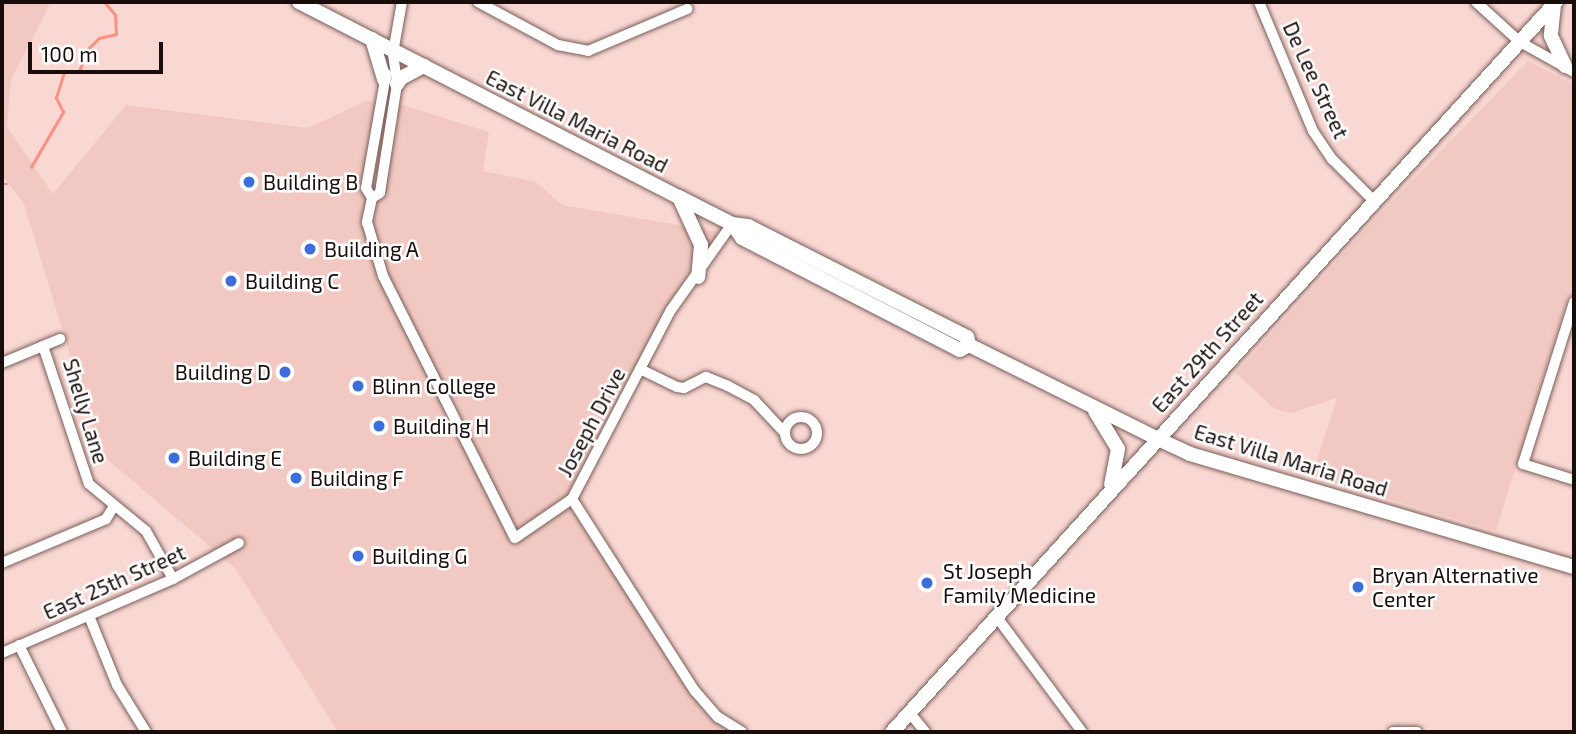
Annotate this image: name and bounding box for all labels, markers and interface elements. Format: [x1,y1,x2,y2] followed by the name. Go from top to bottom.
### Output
[1278,17,1354,143] street label: De Lee Street
[32,28,166,72] scale bar
[41,41,98,66] text: 100 m
[482,64,672,178] street label: East Villa Maria Road
[263,169,358,195] place label: Building B
[241,174,257,190] marker: Building B
[324,236,419,262] place label: Building A
[302,241,318,257] marker: Building A
[245,268,339,294] place label: Building C
[223,273,239,289] marker: Building C
[1146,286,1268,418] street label: East 29th Street
[58,355,114,467] street label: Shelly Lane
[175,359,271,385] place label: Building D
[552,363,630,481] street label: Joseph Drive
[277,364,293,380] marker: Building D
[372,373,496,399] place label: Blinn College
[350,378,366,394] marker: Blinn College
[393,413,489,439] place label: Building H
[371,418,387,434] marker: Building H
[1191,418,1391,502] street label: East Villa Maria Road
[188,445,282,471] place label: Building E
[166,450,182,466] marker: Building E
[310,465,404,491] place label: Building F
[288,470,304,486] marker: Building F
[39,539,189,625] street label: East 25th Street
[372,543,467,569] place label: Building G
[350,548,366,564] marker: Building G
[943,558,1096,608] place label: St Joseph Family Medicine
[1372,562,1539,612] place label: Bryan Alternative Center
[917,573,937,593] marker: St Joseph Family Medicine
[1350,579,1366,595] marker: Bryan Alternative Center

